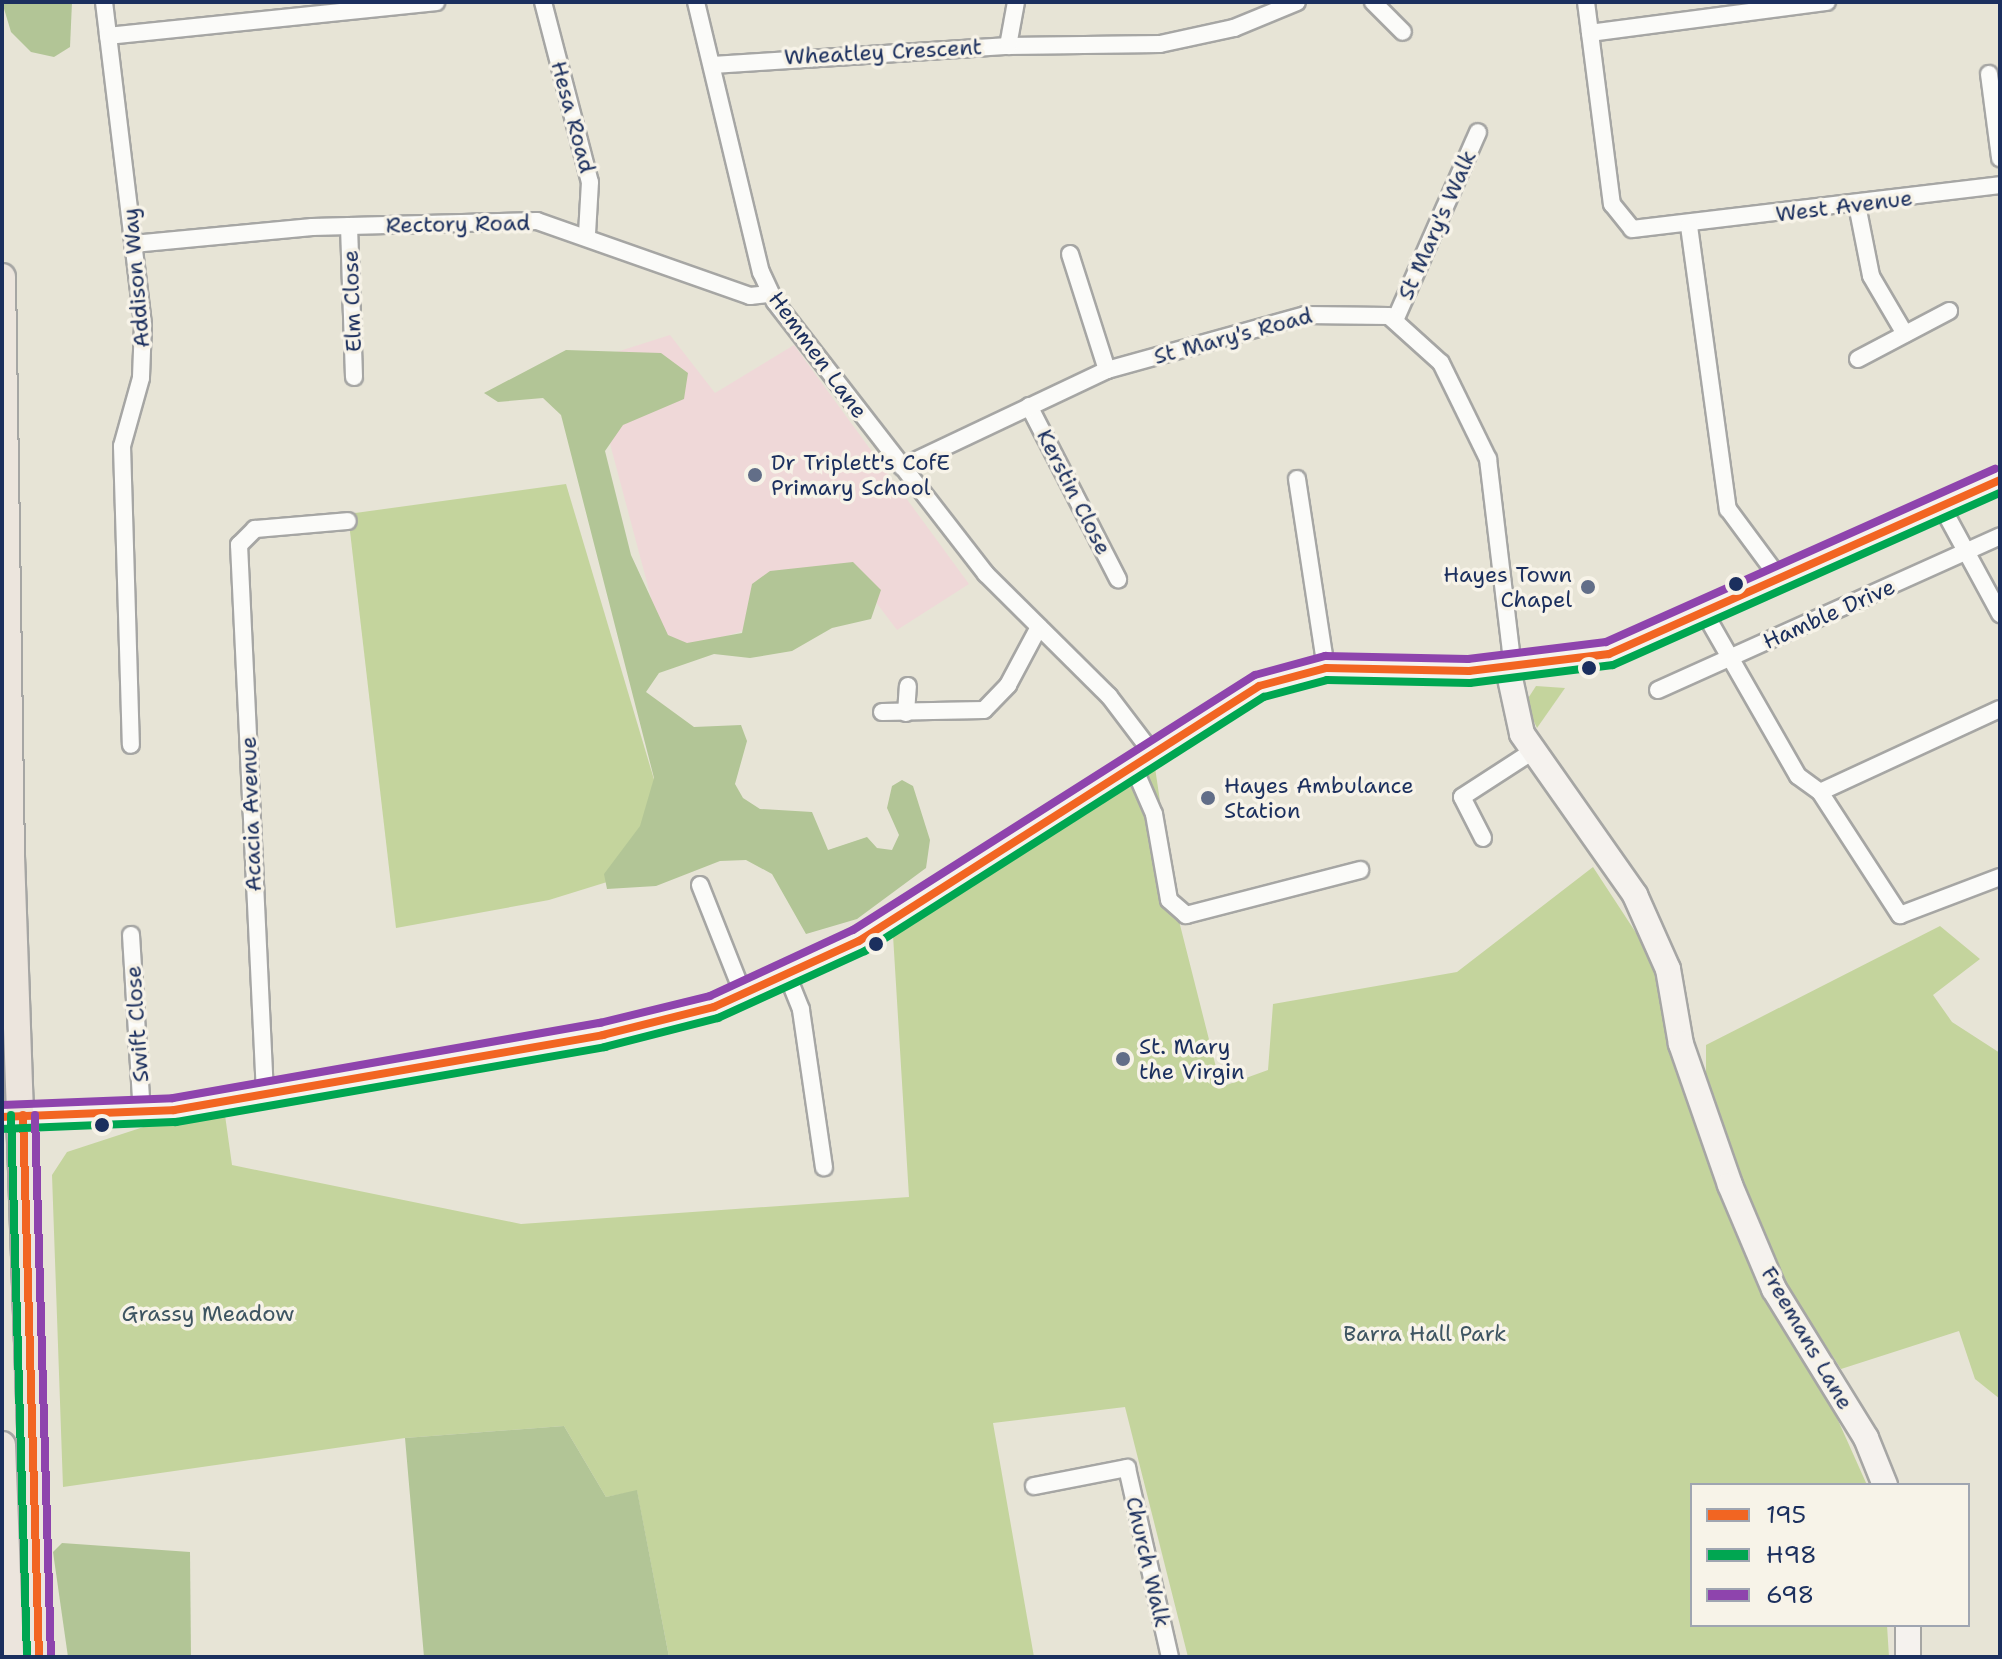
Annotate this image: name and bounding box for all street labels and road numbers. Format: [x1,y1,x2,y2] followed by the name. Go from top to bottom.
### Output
[783,34,983,70] street label: Wheatley Crescent
[545,58,601,176] street label: Hesa Road
[1392,146,1482,304] street label: St Mary's Walk
[1774,185,1914,227] street label: West Avenue
[117,207,155,349] street label: Addison Way
[386,210,530,238] street label: Rectory Road
[337,249,367,353] street label: Elm Close
[763,286,873,424] street label: Hemmen Lane
[1151,302,1315,370] street label: St Mary's Road
[1031,425,1117,559] street label: Kerstin Close
[1759,573,1899,655] street label: Hamble Drive
[235,736,267,892] street label: Acacia Avenue
[120,965,154,1083] street label: Swift Close
[1755,1262,1859,1414] street label: Freemans Lane
[1120,1494,1176,1630] street label: Church Walk

